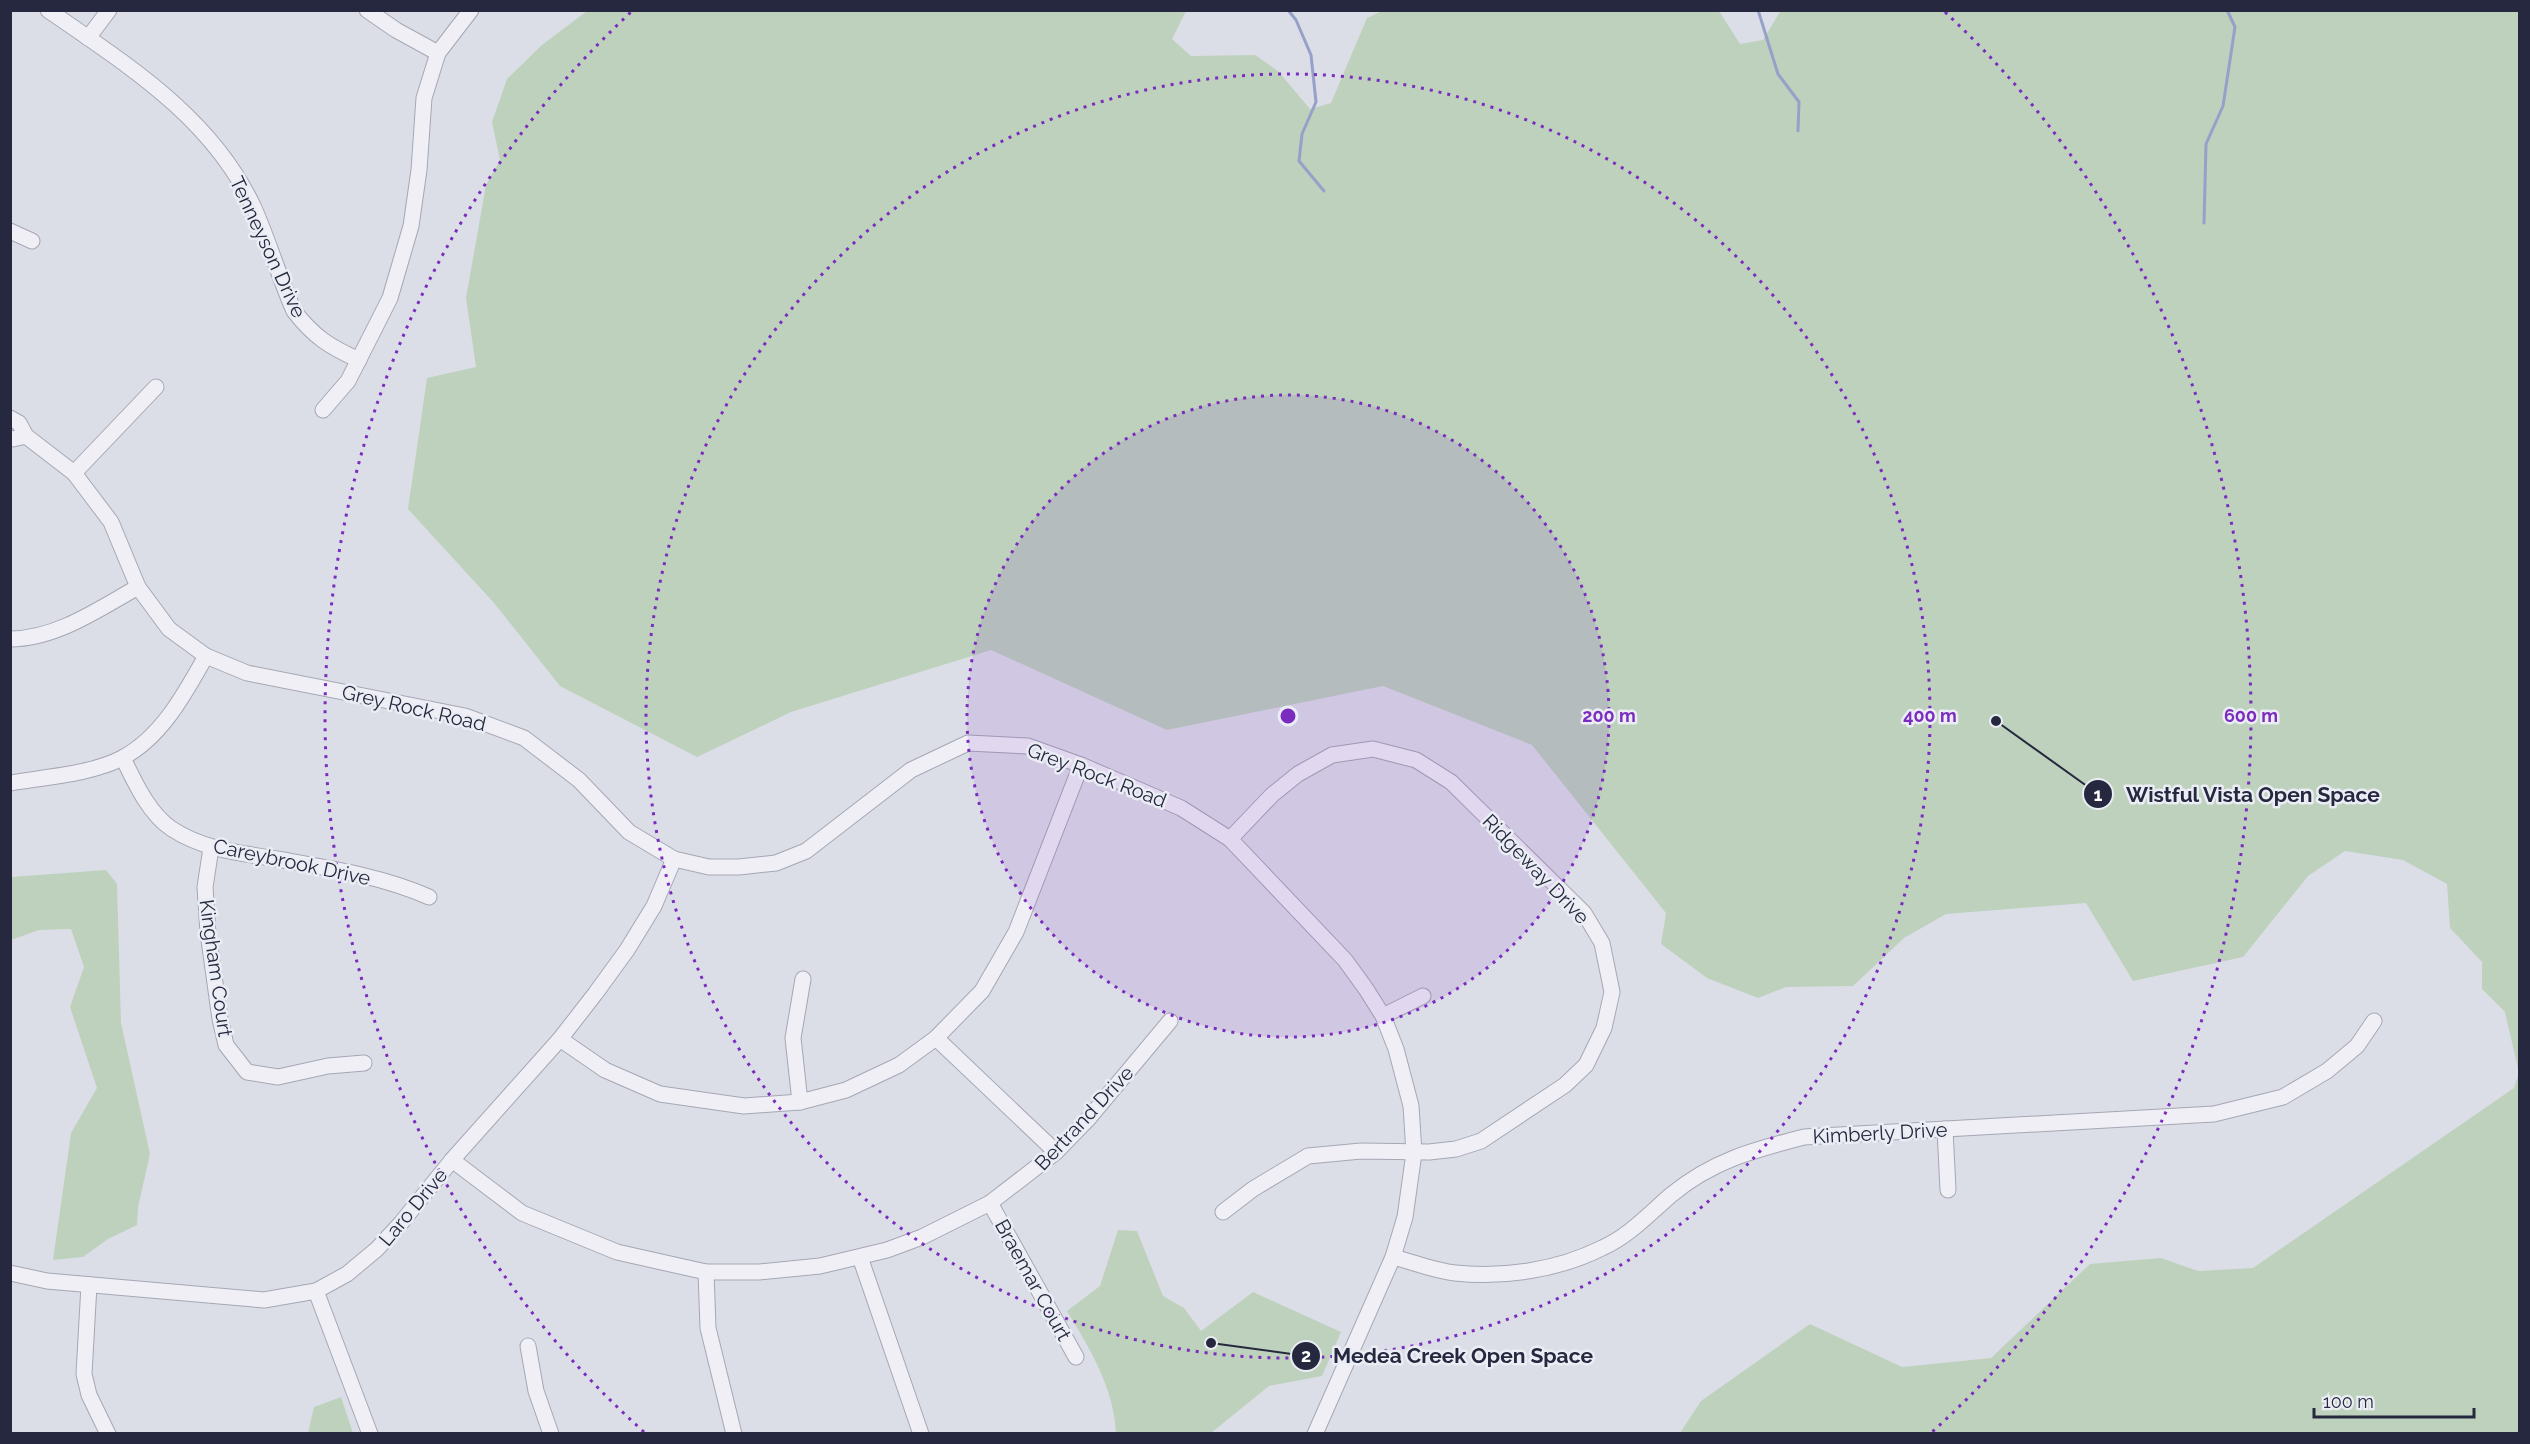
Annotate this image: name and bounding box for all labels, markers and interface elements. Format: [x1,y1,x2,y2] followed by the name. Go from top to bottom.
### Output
[225,173,311,322] street label: Tenneyson Drive
[340,680,488,736] street label: Grey Rock Road
[1582,705,1636,726] text: 200 m
[1903,705,1957,726] text: 400 m
[2224,705,2278,726] text: 600 m
[1278,706,1298,726] centre of rings
[1024,737,1170,813] street label: Grey Rock Road
[2083,775,2393,814] callout: Wistful Vista Open Space
[2126,782,2380,807] text: Wistful Vista Open Space
[2094,784,2103,805] text: 1
[1478,809,1595,929] street label: Ridgeway Drive
[211,834,373,890] street label: Careybrook Drive
[194,898,238,1039] street label: Kingham Court
[1030,1061,1138,1175] street label: Bertrand Drive
[1812,1117,1948,1149] street label: Kimberly Drive
[374,1163,453,1251] street label: Laro Drive
[990,1215,1076,1345] street label: Braemar Court
[1291,1336,1605,1375] callout: Medea Creek Open Space
[1333,1343,1593,1368] text: Medea Creek Open Space
[1301,1345,1311,1366] text: 2
[2314,1381,2474,1419] scale bar
[2323,1391,2374,1412] text: 100 m

